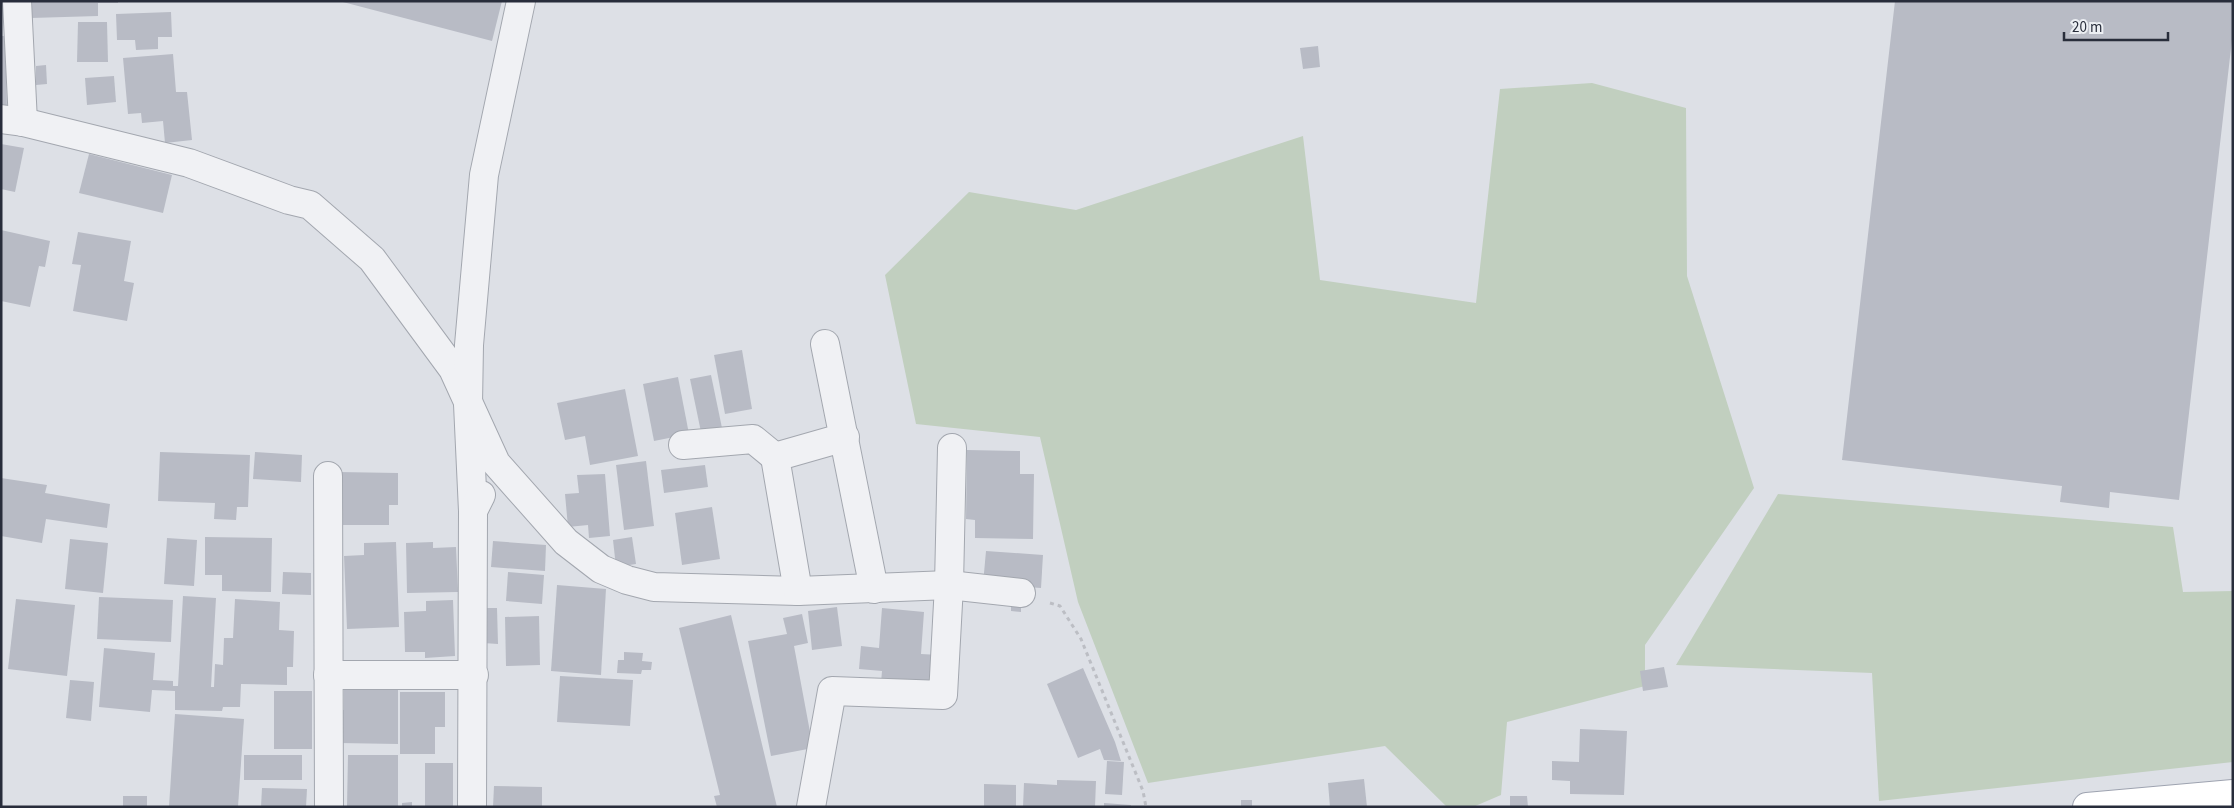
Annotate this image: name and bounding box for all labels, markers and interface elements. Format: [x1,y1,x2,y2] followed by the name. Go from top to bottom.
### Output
[2064,10,2168,42] scale bar
[2072,17,2102,38] text: 20 m

